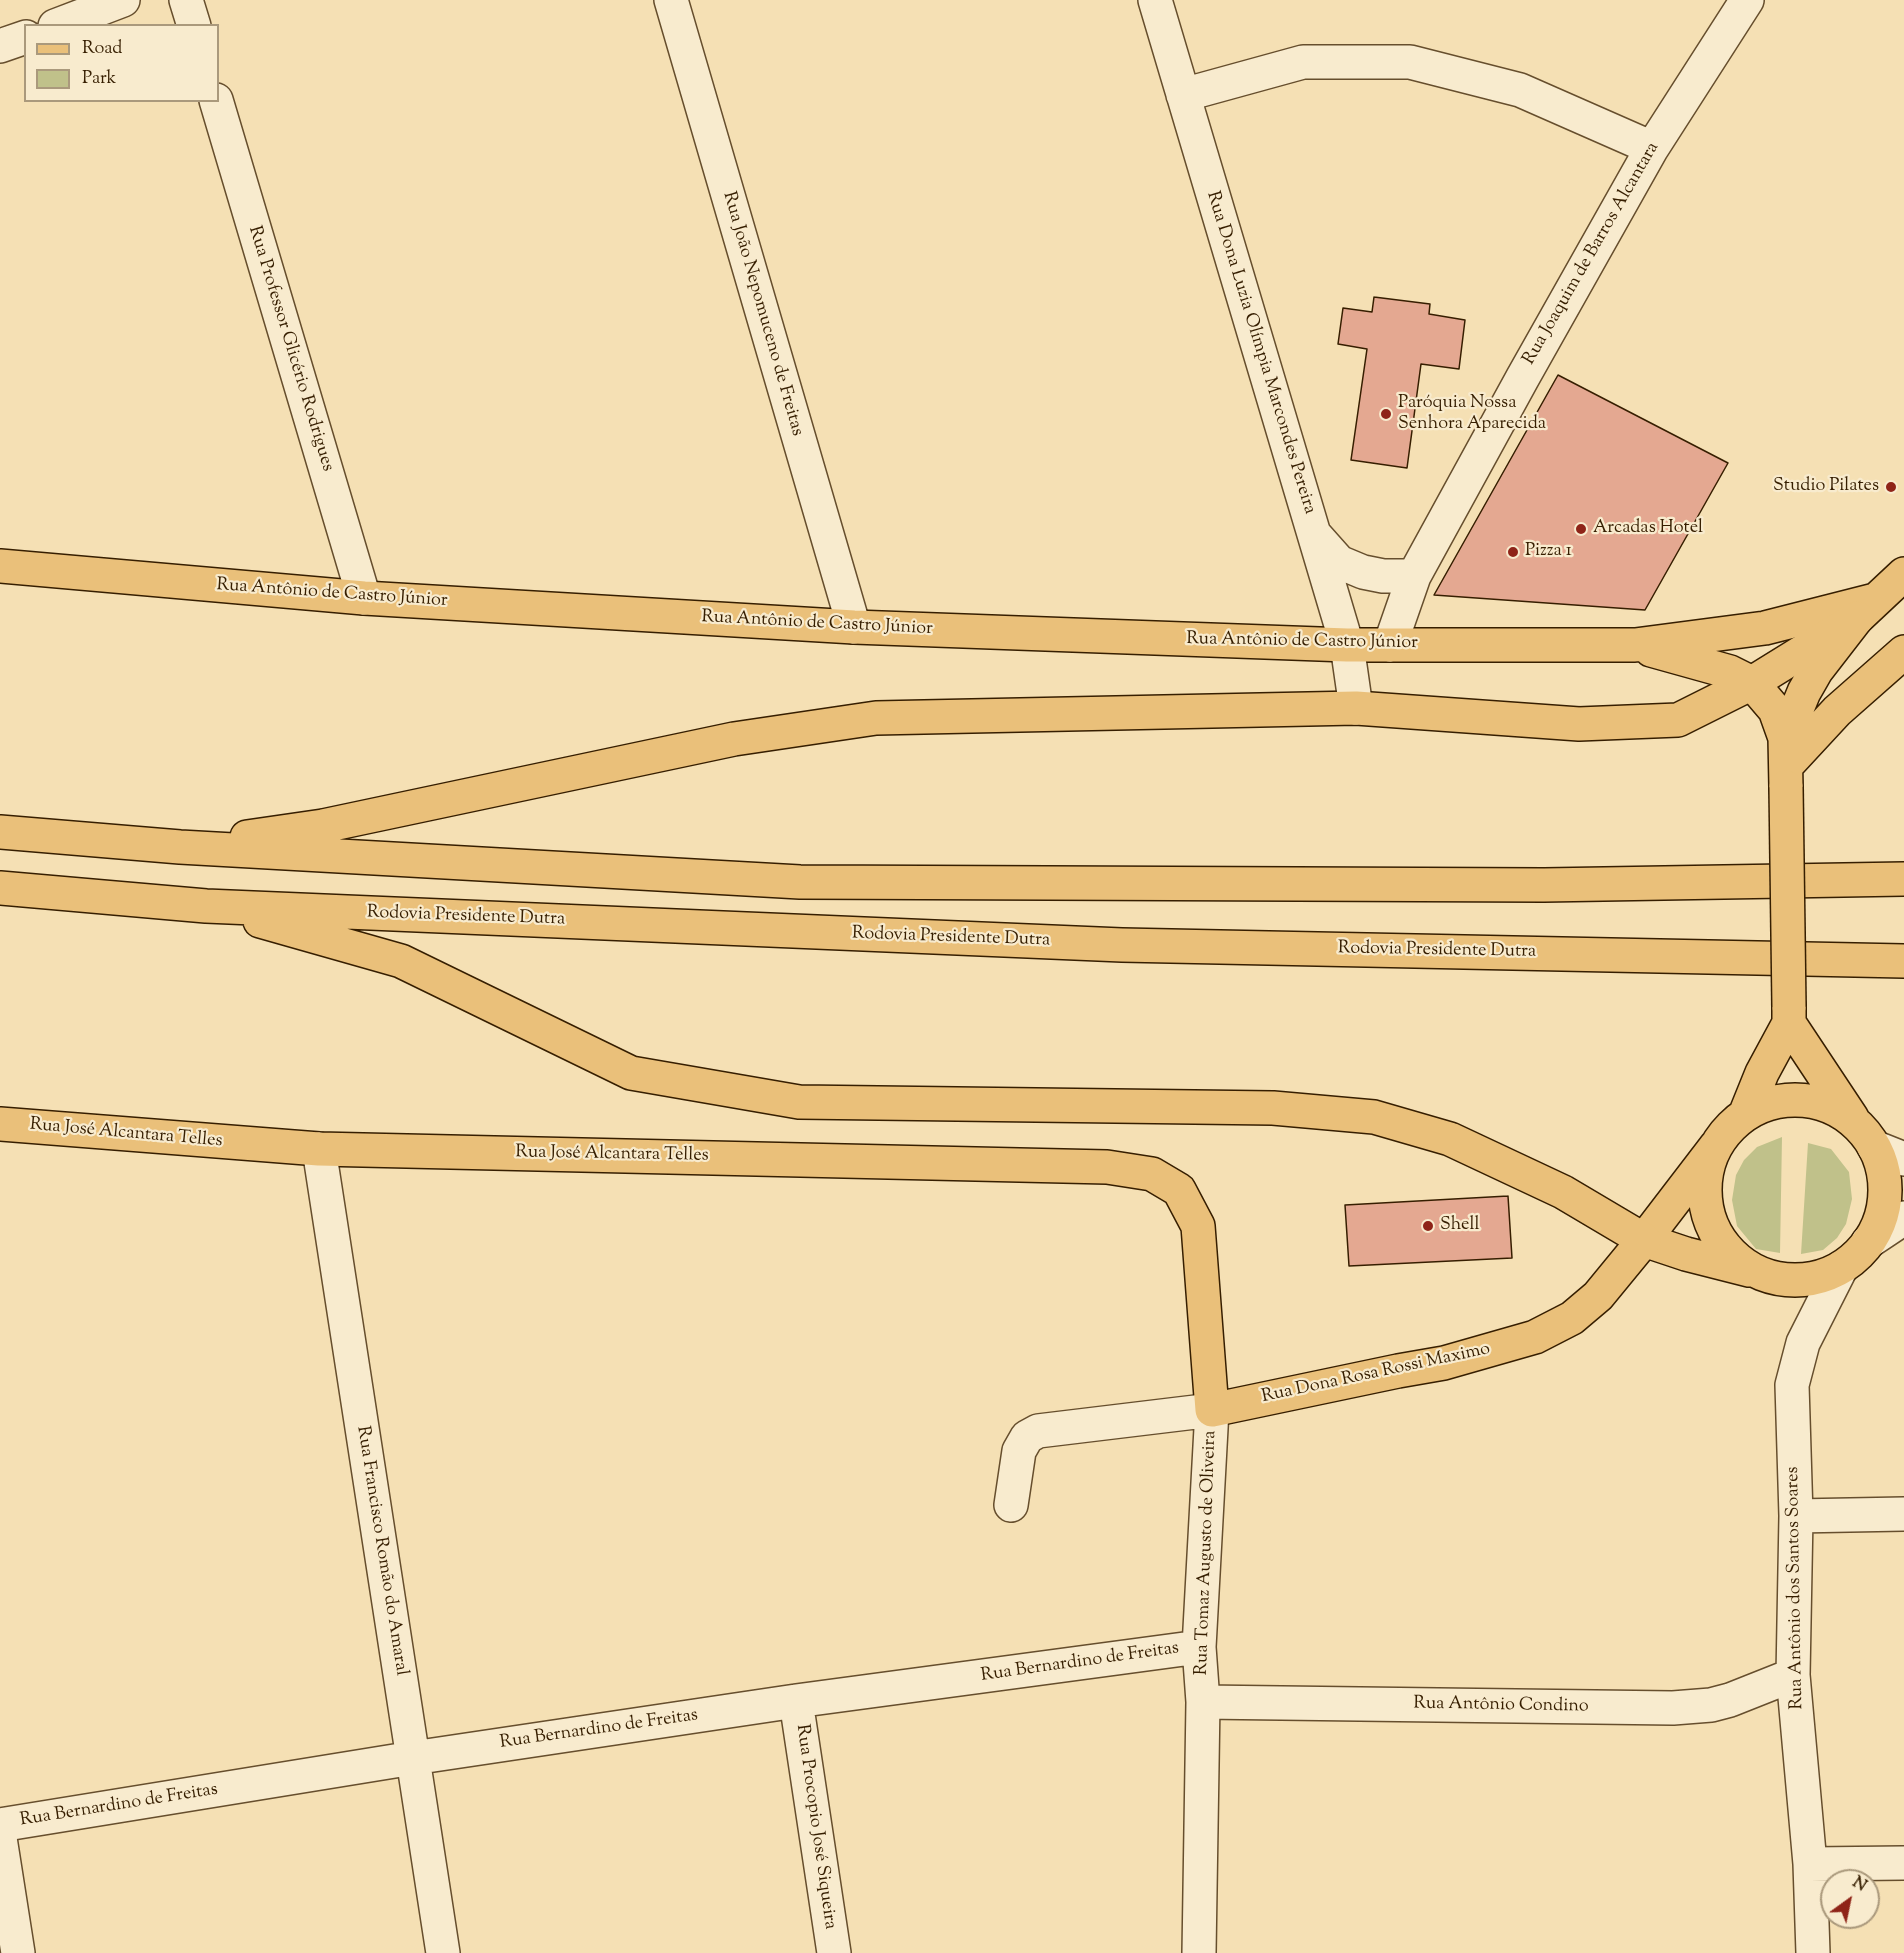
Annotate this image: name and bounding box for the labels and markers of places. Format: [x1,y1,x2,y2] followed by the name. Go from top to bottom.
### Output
[1398,393,1546,436] place label: Paróquia Nossa Senhora Aparecida
[1379,407,1393,421] marker: Paróquia Nossa Senhora Aparecida
[1773,476,1879,498] place label: Studio Pilates
[1884,480,1898,494] marker: Studio Pilates
[1593,518,1703,540] place label: Arcadas Hotel
[1574,522,1588,536] marker: Arcadas Hotel
[1525,541,1572,563] place label: Pizza 1
[1506,545,1520,559] marker: Pizza 1
[1440,1215,1479,1237] place label: Shell
[1421,1219,1435,1233] marker: Shell

